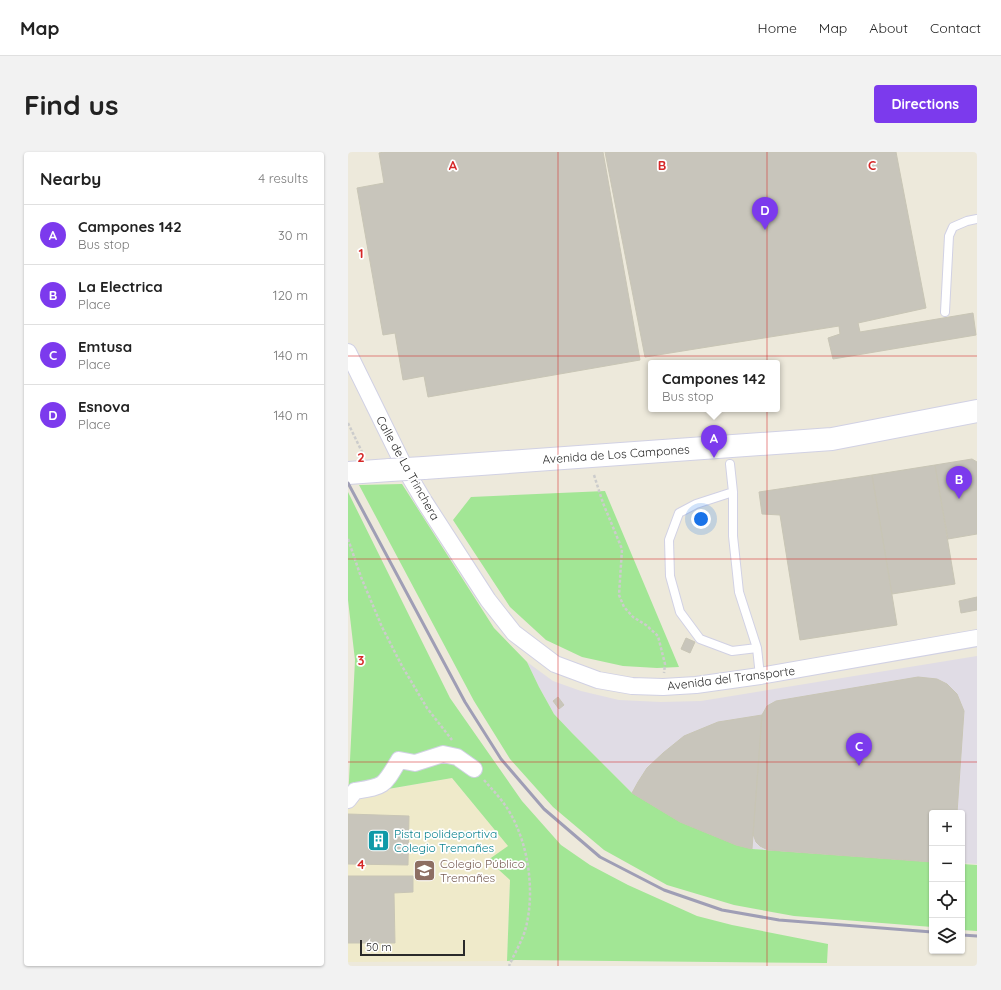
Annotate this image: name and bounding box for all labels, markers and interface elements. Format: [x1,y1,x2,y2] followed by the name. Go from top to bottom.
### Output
[20,16,59,40] text: Map
[758,19,797,37] text: Home
[819,19,847,37] text: Map
[869,19,908,37] text: About
[930,19,981,37] text: Contact
[874,85,977,123] button: Directions
[24,87,118,122] text: Find us
[449,157,458,173] text: A
[658,157,666,173] text: B
[868,157,876,173] text: C
[40,168,101,189] text: Nearby
[258,170,308,186] text: 4 results
[752,197,778,230] pin: D
[78,217,182,236] text: Campones 142
[49,227,57,243] text: A
[278,227,308,243] text: 30 m
[78,236,130,252] text: Bus stop
[358,245,364,261] text: 1
[78,277,163,296] text: La Electrica
[49,287,57,303] text: B
[273,287,308,303] text: 120 m
[78,296,111,312] text: Place
[78,337,132,356] text: Emtusa
[49,347,57,363] text: C
[273,347,308,363] text: 140 m
[78,356,111,372] text: Place
[648,360,780,412] popup
[662,369,766,388] text: Campones 142
[662,388,714,404] text: Bus stop
[78,397,130,416] text: Esnova
[48,407,58,423] text: D
[273,407,308,423] text: 140 m
[373,413,443,523] street label: Calle de La Trinchera
[78,416,111,432] text: Place
[701,425,727,458] pin: A
[542,441,691,467] street label: Avenida de Los Campones
[357,449,365,465] text: 2
[946,466,972,499] pin: B
[691,509,711,529] your location
[358,652,365,668] text: 3
[666,663,796,693] street label: Avenida del Transporte
[846,733,872,766] pin: C
[929,810,965,954] map controls
[929,810,965,846] button: +
[394,826,497,855] place label: Pista polideportiva Colegio Tremañes
[365,827,391,853] building icon: Pista polideportiva Colegio Tremañes
[929,846,965,882] button: −
[357,856,365,872] text: 4
[440,856,525,885] place label: Colegio Público Tremañes
[411,857,437,883] school or university icon: Colegio Público Tremañes
[929,882,965,918] button: locate
[929,918,965,954] button: layers
[360,938,465,957] scale bar
[366,940,392,954] text: 50 m

